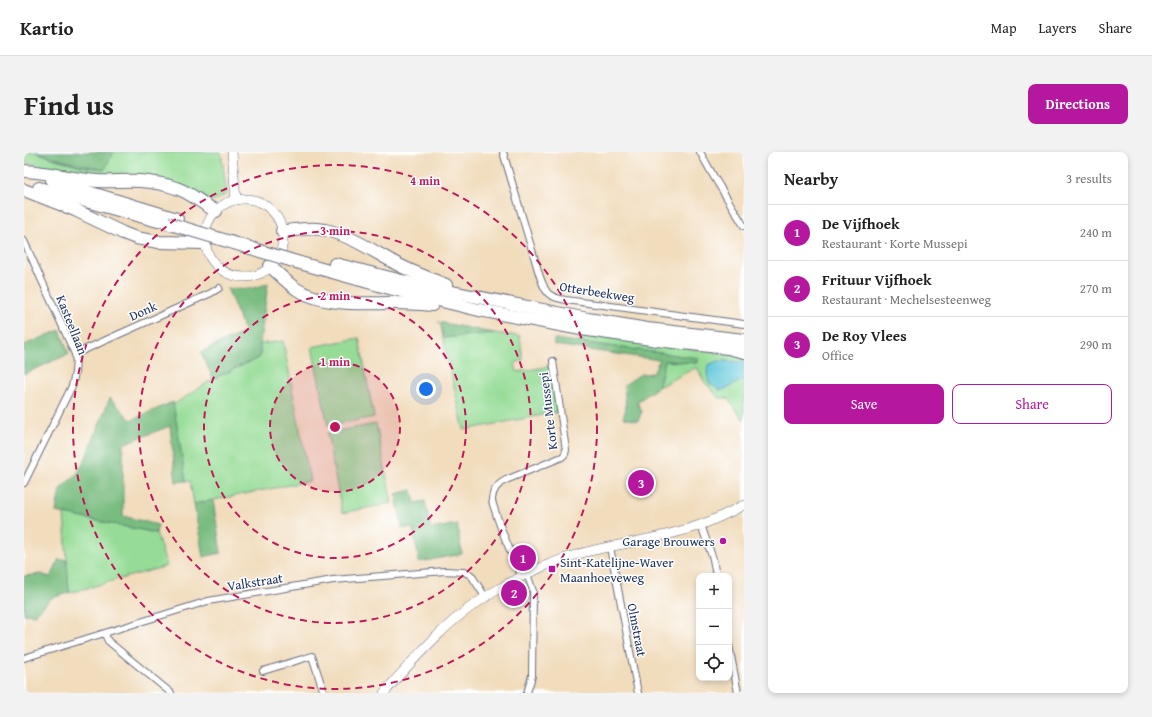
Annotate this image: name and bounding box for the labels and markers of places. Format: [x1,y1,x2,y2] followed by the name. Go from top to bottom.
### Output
[328,420,342,434] centre of rings
[628,468,654,498] pin: 3
[623,532,715,551] place label: Garage Brouwers
[718,536,728,546] marker: Garage Brouwers
[510,543,536,573] pin: 1
[560,553,674,587] place label: Sint-Katelijne-Waver Maanhoeveweg
[547,564,557,574] marker: Sint-Katelijne-Waver Maanhoeveweg
[501,578,527,608] pin: 2

